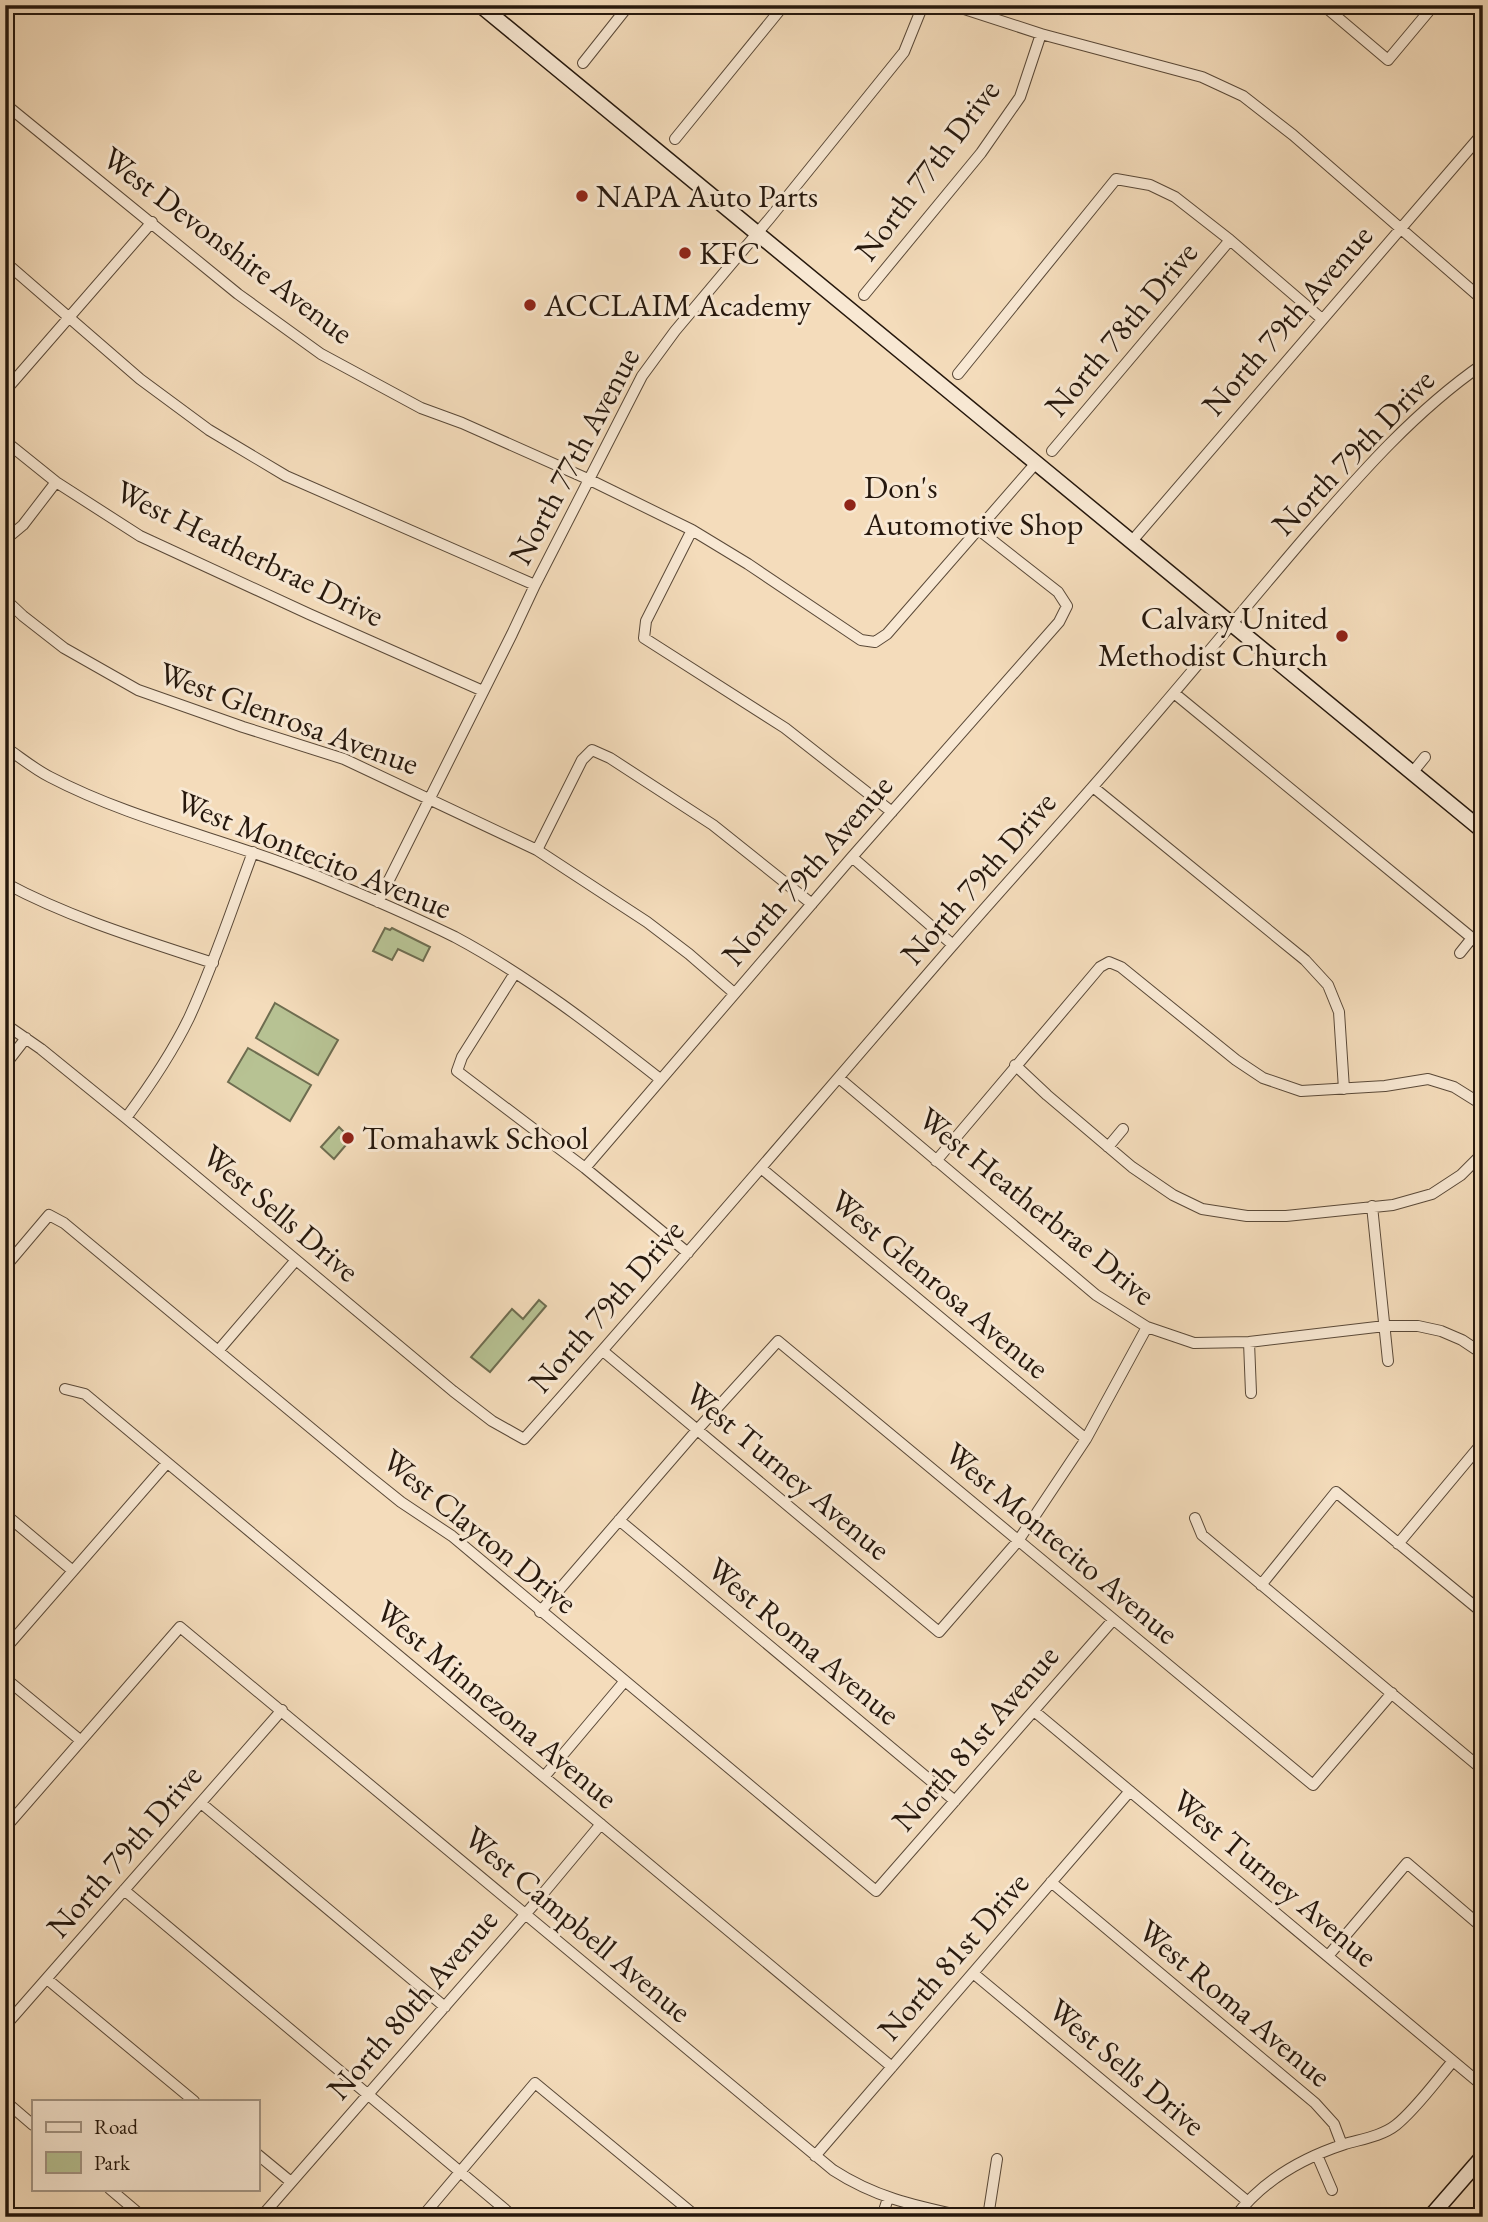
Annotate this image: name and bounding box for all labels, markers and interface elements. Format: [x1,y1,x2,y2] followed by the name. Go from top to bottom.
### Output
[845,71,1009,269] street label: North 77th Drive
[94,137,362,353] street label: West Devonshire Avenue
[596,175,818,217] place label: NAPA Auto Parts
[574,188,590,204] marker: NAPA Auto Parts
[1192,216,1382,424] street label: North 79th Avenue
[699,232,760,274] place label: KFC
[1035,232,1207,426] street label: North 78th Drive
[677,245,693,261] marker: KFC
[543,284,812,326] place label: ACCLAIM Academy
[522,297,538,313] marker: ACCLAIM Academy
[499,340,649,572] street label: North 77th Avenue
[1263,359,1443,545] street label: North 79th Drive
[863,466,1083,545] place label: Don's Automotive Shop
[109,470,391,636] street label: West Heatherbrae Drive
[842,497,858,513] marker: Don's Automotive Shop
[1098,597,1329,676] place label: Calvary United Methodist Church
[1334,628,1350,644] marker: Calvary United Methodist Church
[153,651,425,785] street label: West Glenrosa Avenue
[712,766,902,974] street label: North 79th Avenue
[170,780,458,928] street label: West Montecito Avenue
[891,782,1065,974] street label: North 79th Drive
[910,1097,1164,1315] street label: West Heatherbrae Drive
[362,1117,589,1159] place label: Tomahawk School
[340,1130,356,1146] marker: Tomahawk School
[194,1135,368,1291] street label: West Sells Drive
[822,1180,1058,1388] street label: West Glenrosa Avenue
[519,1210,693,1402] street label: North 79th Drive
[676,1373,900,1569] street label: West Turney Avenue
[936,1433,1188,1653] street label: West Montecito Avenue
[374,1439,586,1623] street label: West Clayton Drive
[699,1548,909,1734] street label: West Roma Avenue
[367,1590,627,1818] street label: West Minnezona Avenue
[882,1636,1068,1840] street label: North 81st Avenue
[37,1755,211,1947] street label: North 79th Drive
[1163,1780,1387,1976] street label: West Turney Avenue
[455,1816,701,2032] street label: West Campbell Avenue
[868,1863,1038,2049] street label: North 81st Drive
[317,1900,507,2108] street label: North 80th Avenue
[1130,1910,1340,2096] street label: West Roma Avenue
[1040,1989,1214,2145] street label: West Sells Drive
[32,2100,259,2190] legend
[94,2113,138,2140] text: Road
[94,2149,131,2176] text: Park

